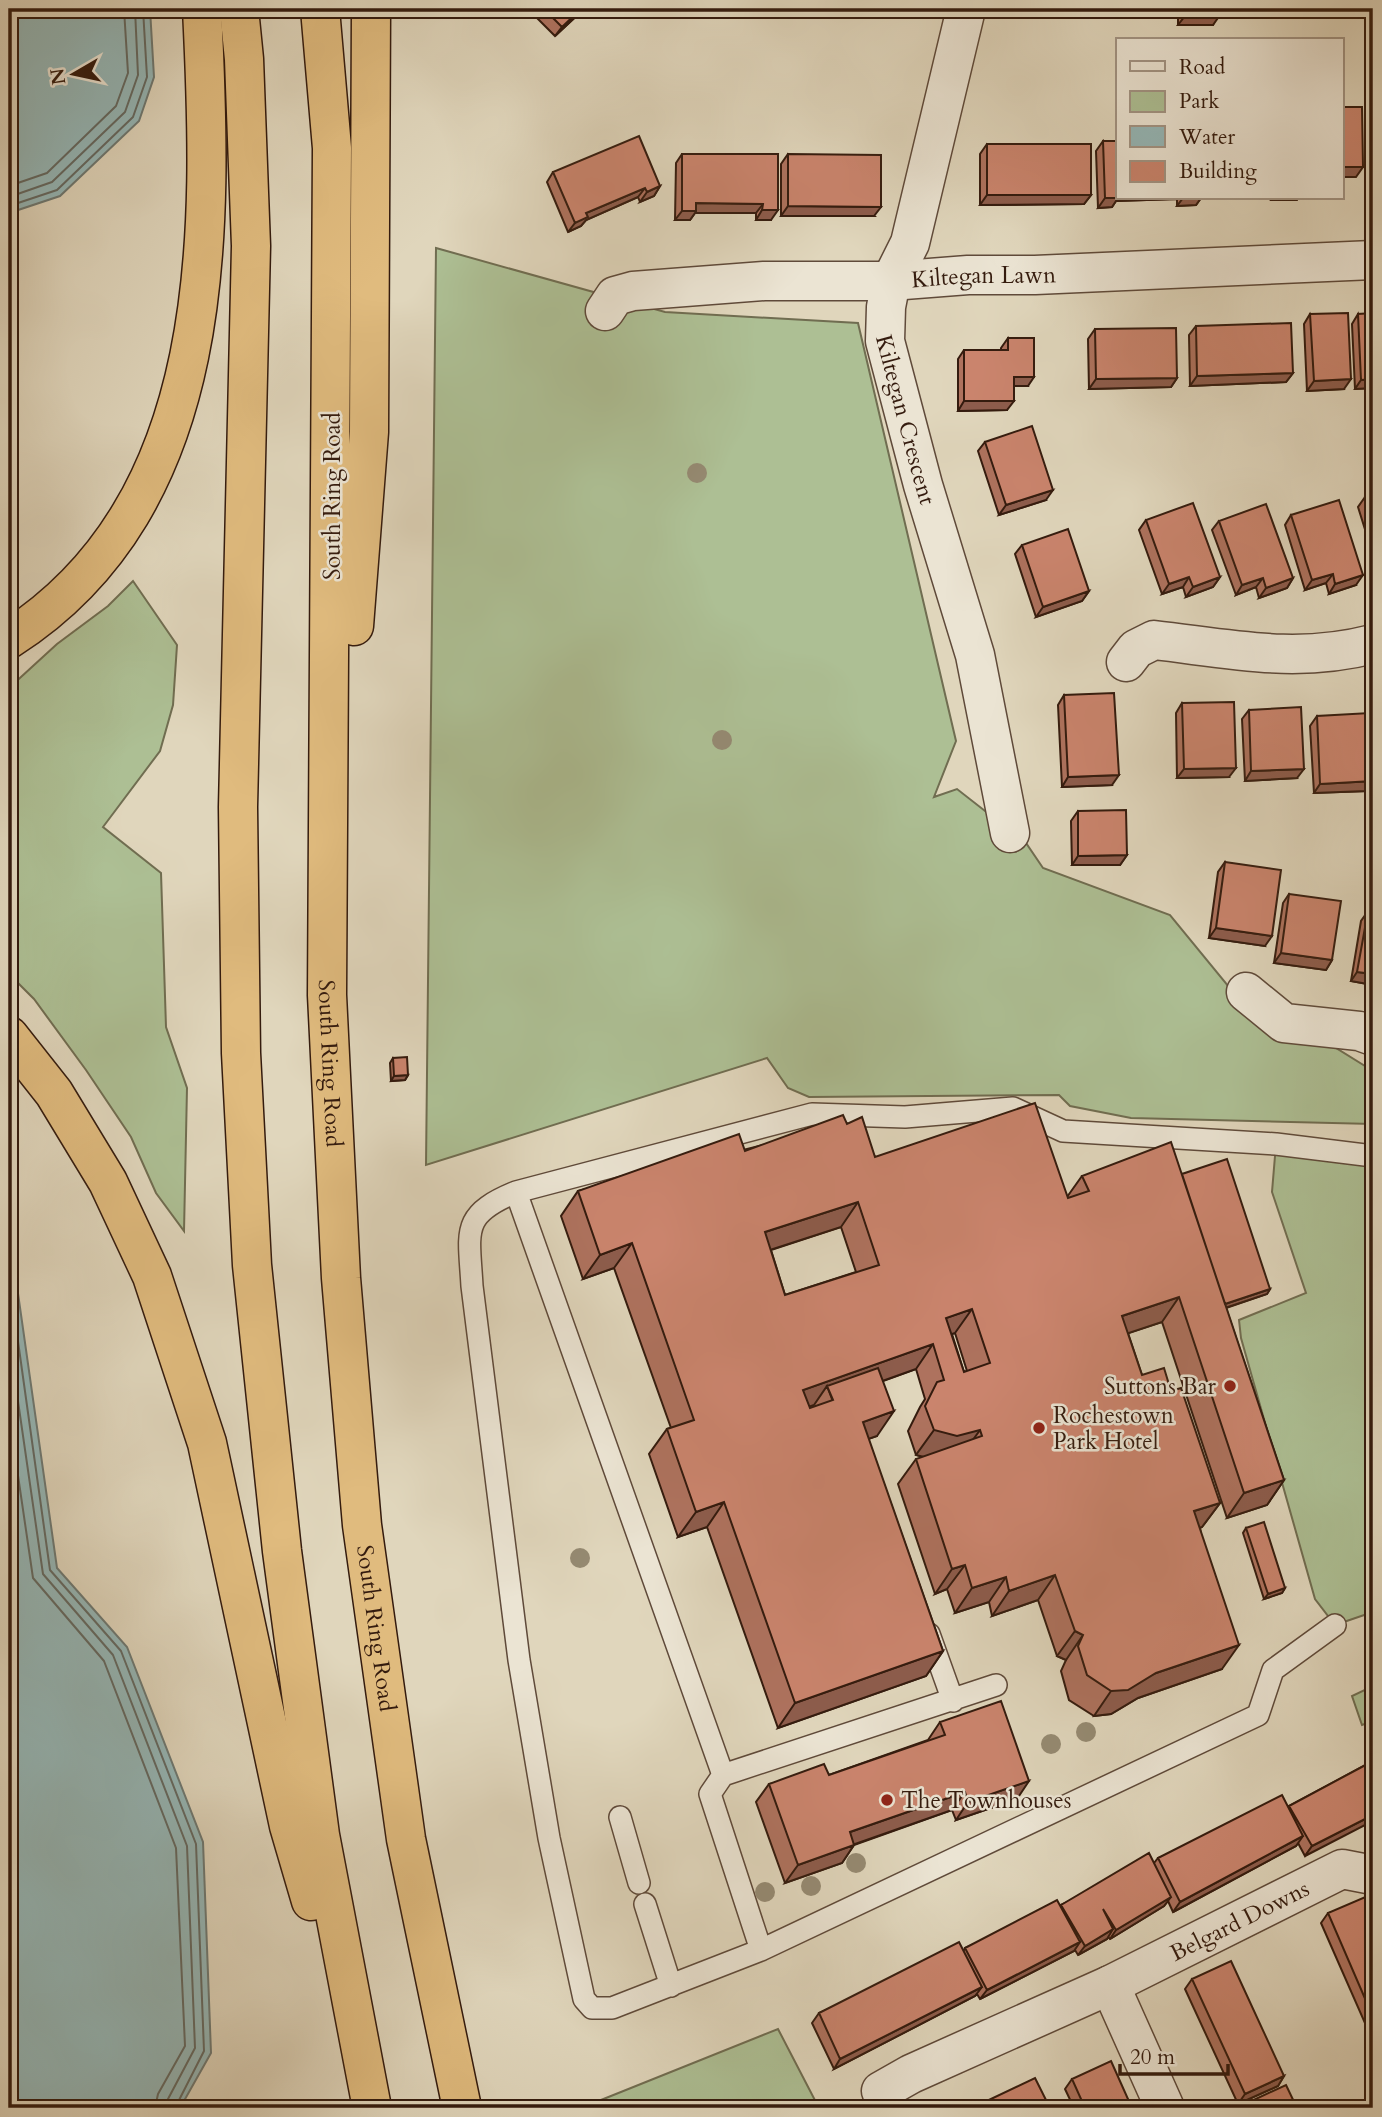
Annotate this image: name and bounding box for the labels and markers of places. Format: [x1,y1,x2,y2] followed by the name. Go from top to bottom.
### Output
[1104,1371,1217,1402] place label: Suttons Bar
[1222,1378,1238,1394] marker: Suttons Bar
[1053,1400,1174,1457] place label: Rochestown Park Hotel
[1031,1420,1047,1436] marker: Rochestown Park Hotel
[901,1785,1071,1816] place label: The Townhouses
[879,1792,895,1808] marker: The Townhouses

